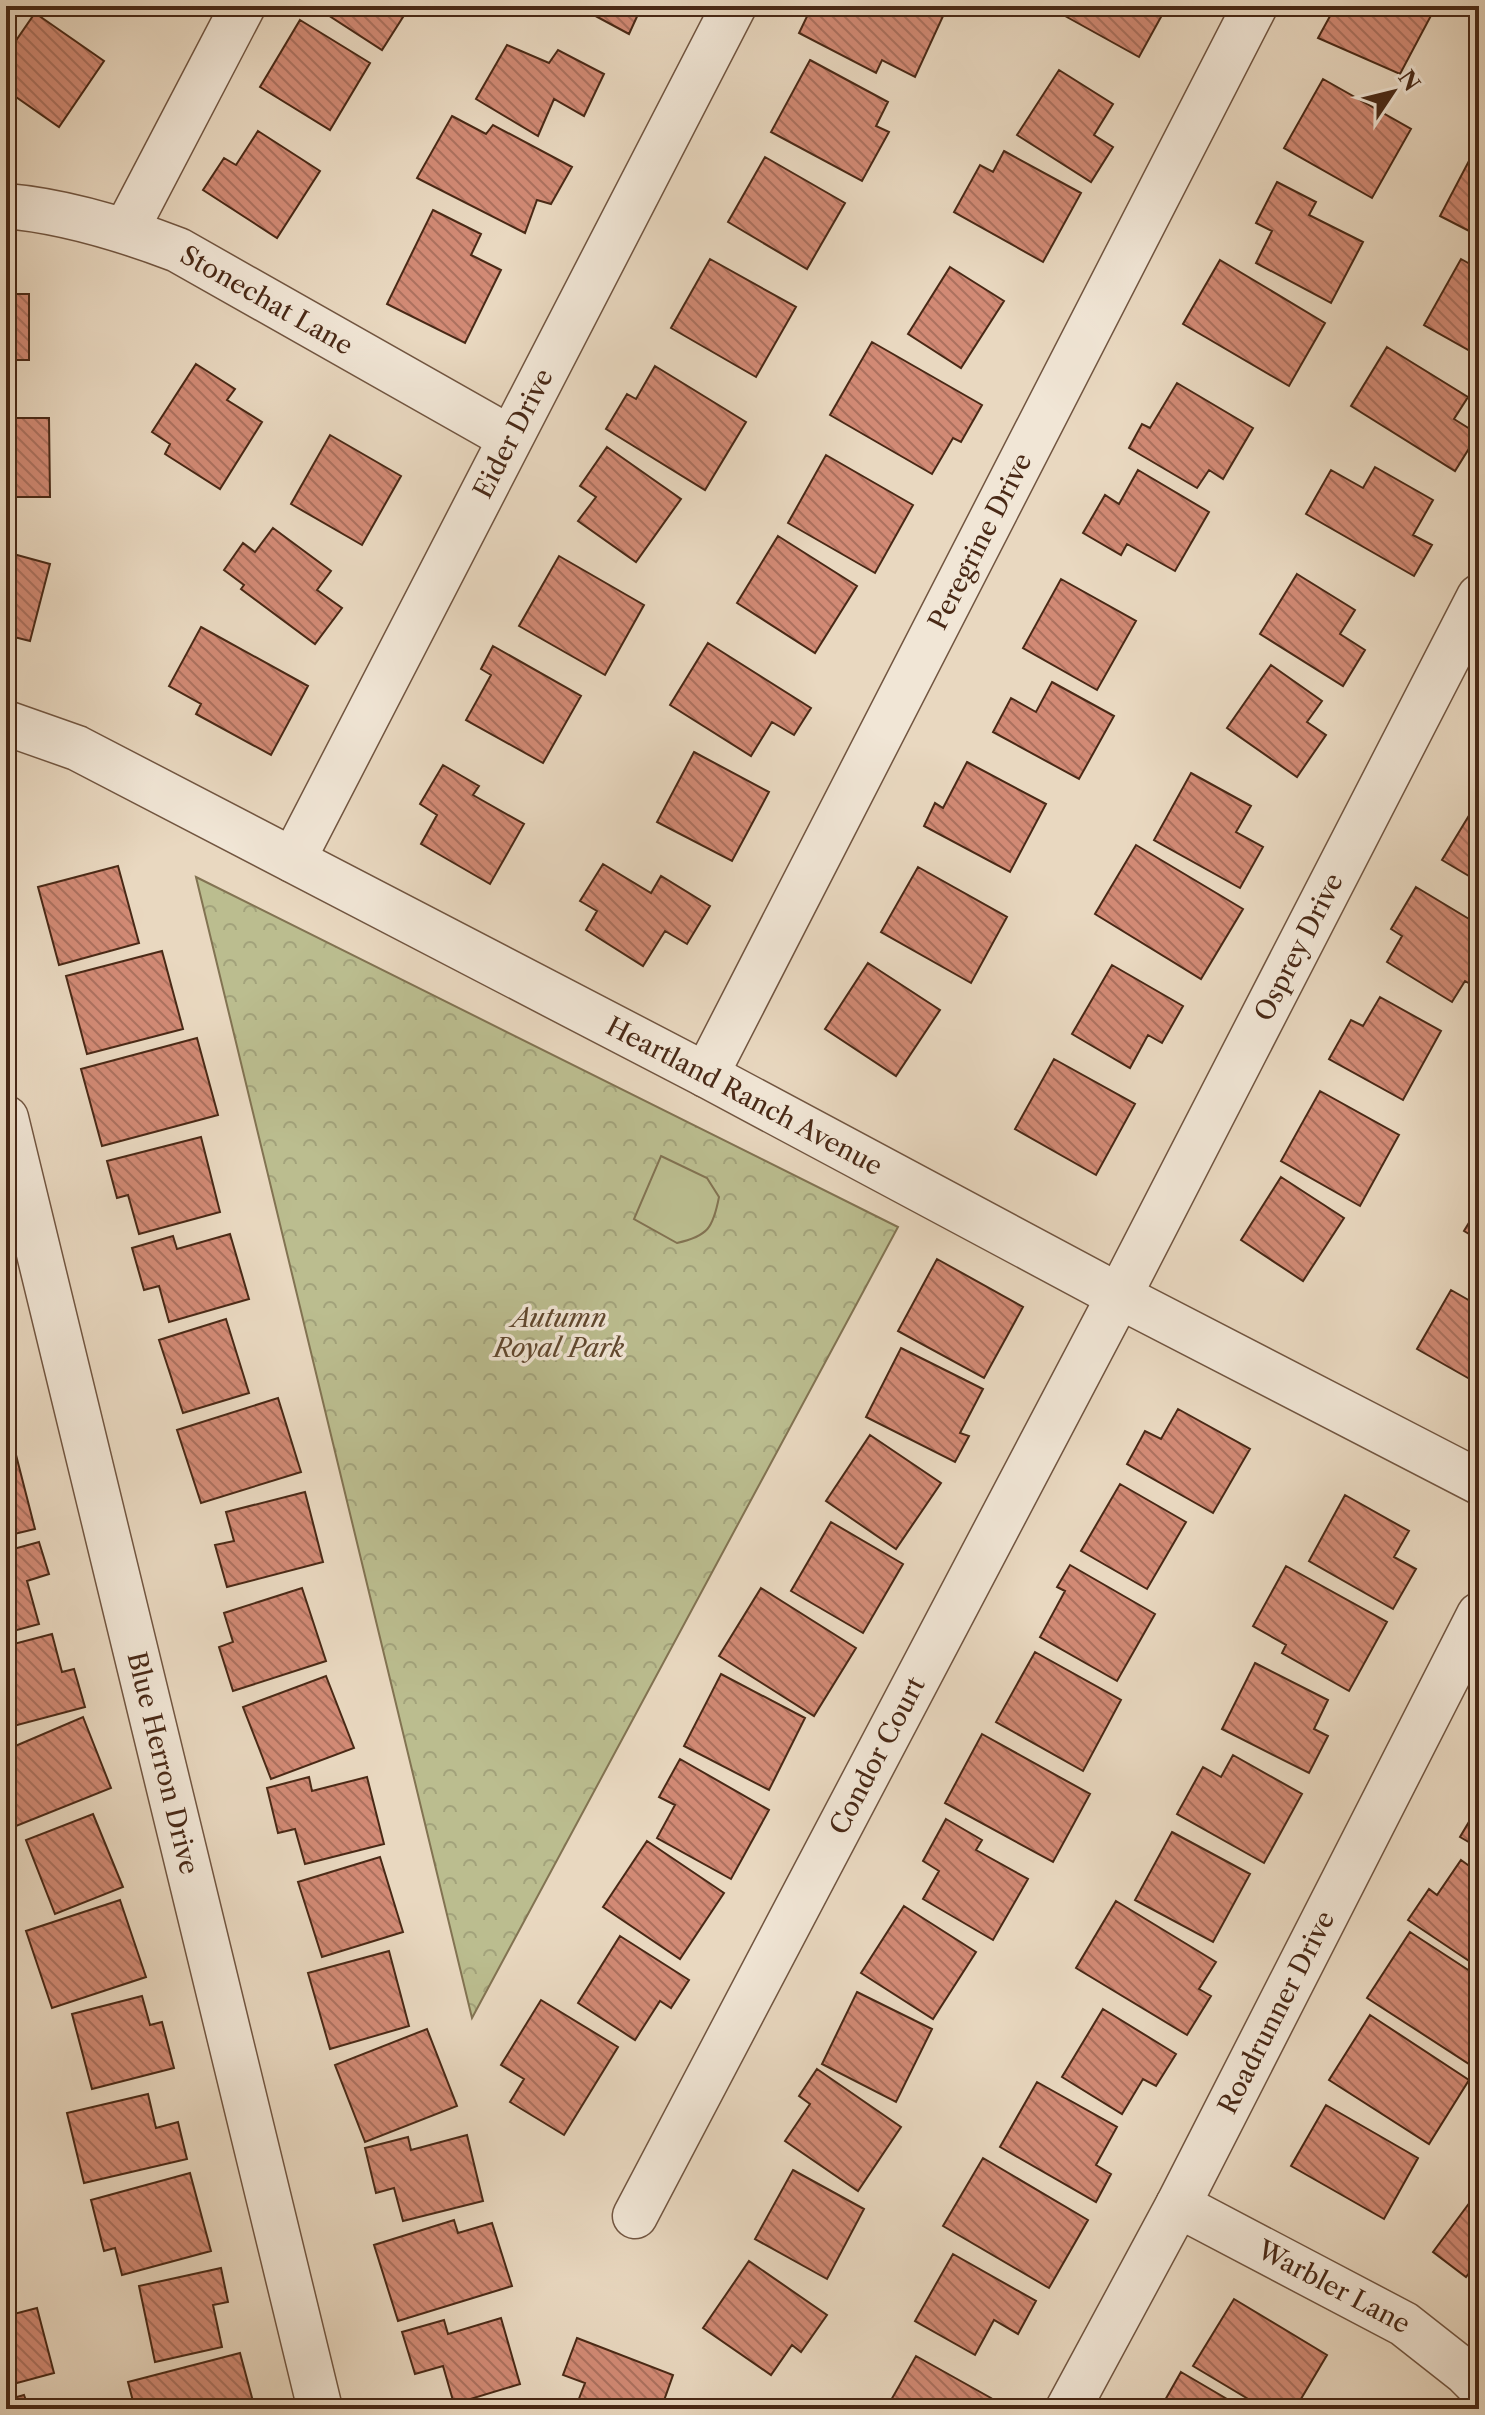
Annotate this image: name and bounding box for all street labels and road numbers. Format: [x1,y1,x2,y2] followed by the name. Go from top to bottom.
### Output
[175,239,359,362] street label: Stonechat Lane
[467,363,560,504] street label: Eider Drive
[922,448,1039,635] street label: Peregrine Drive
[1247,868,1350,1026] street label: Osprey Drive
[601,1010,888,1182] street label: Heartland Ranch Avenue
[120,1649,205,1878] street label: Blue Herron Drive
[823,1671,932,1840] street label: Condor Court
[1211,1906,1341,2119] street label: Roadrunner Drive
[1251,2233,1415,2340] street label: Warbler Lane

